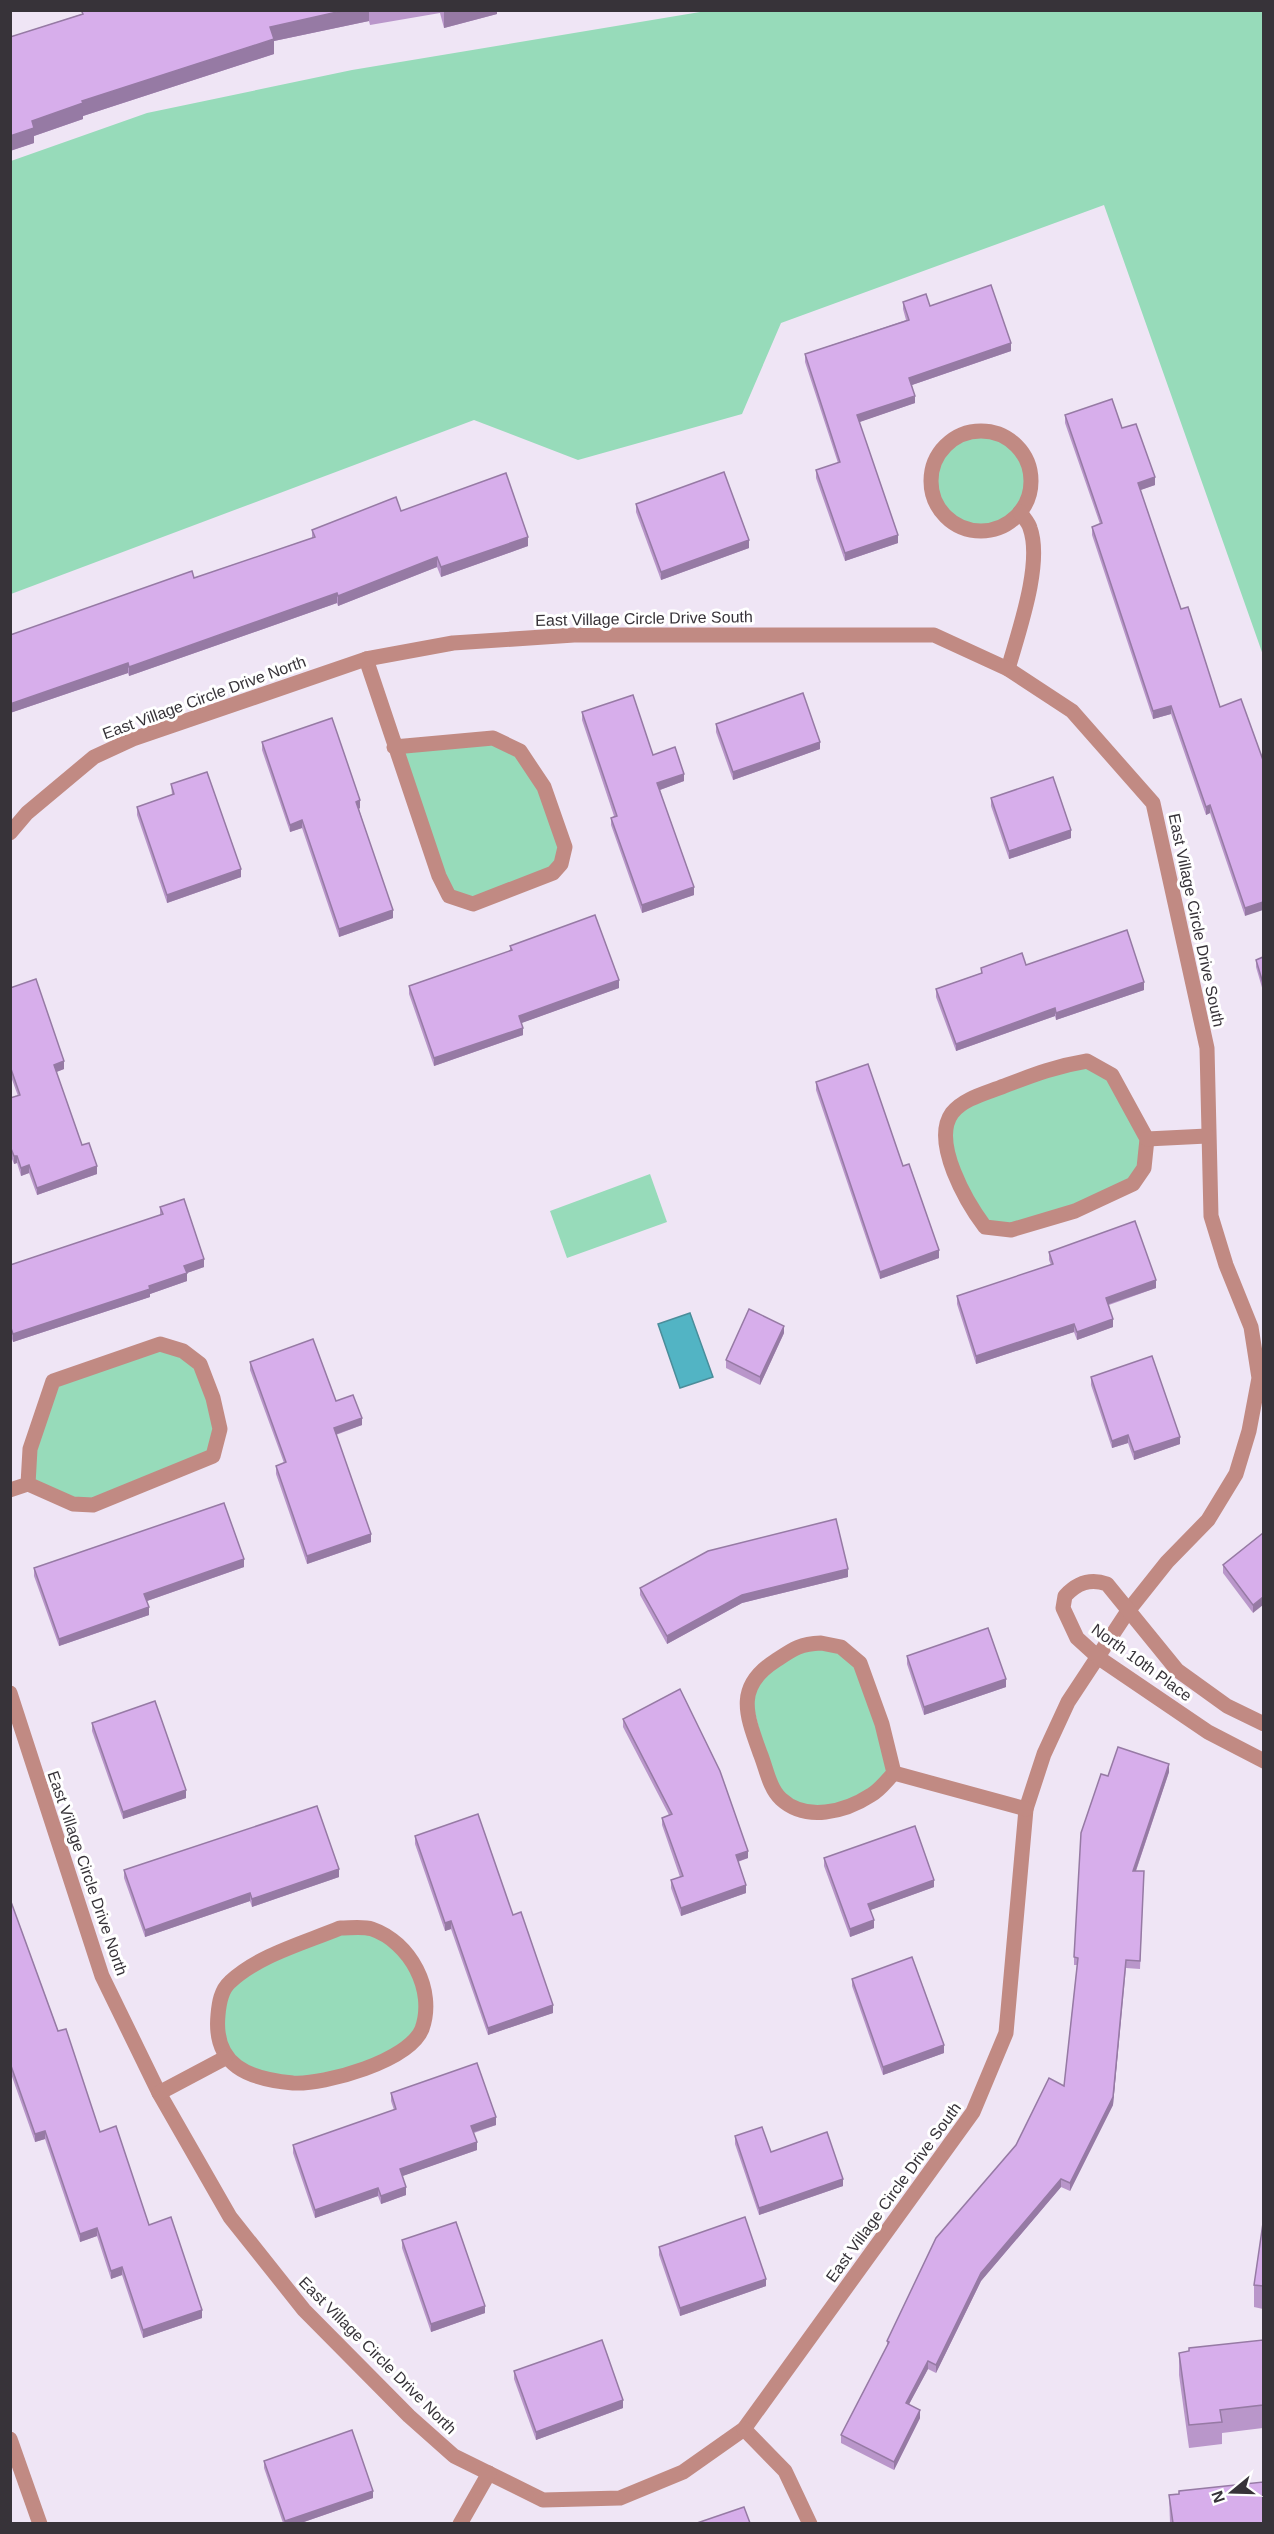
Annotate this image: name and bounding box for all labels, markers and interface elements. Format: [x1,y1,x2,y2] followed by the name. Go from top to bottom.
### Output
[535,608,753,629] street label: East Village Circle Drive South
[100,653,308,742] street label: East Village Circle Drive North
[1166,812,1227,1028] street label: East Village Circle Drive South
[1088,1620,1195,1704] street label: North 10th Place
[45,1769,131,1978] street label: East Village Circle Drive North
[823,2099,964,2285] street label: East Village Circle Drive South
[296,2273,460,2437] street label: East Village Circle Drive North
[1202,2462,1262,2522] north arrow
[1208,2488,1228,2505] text: N

